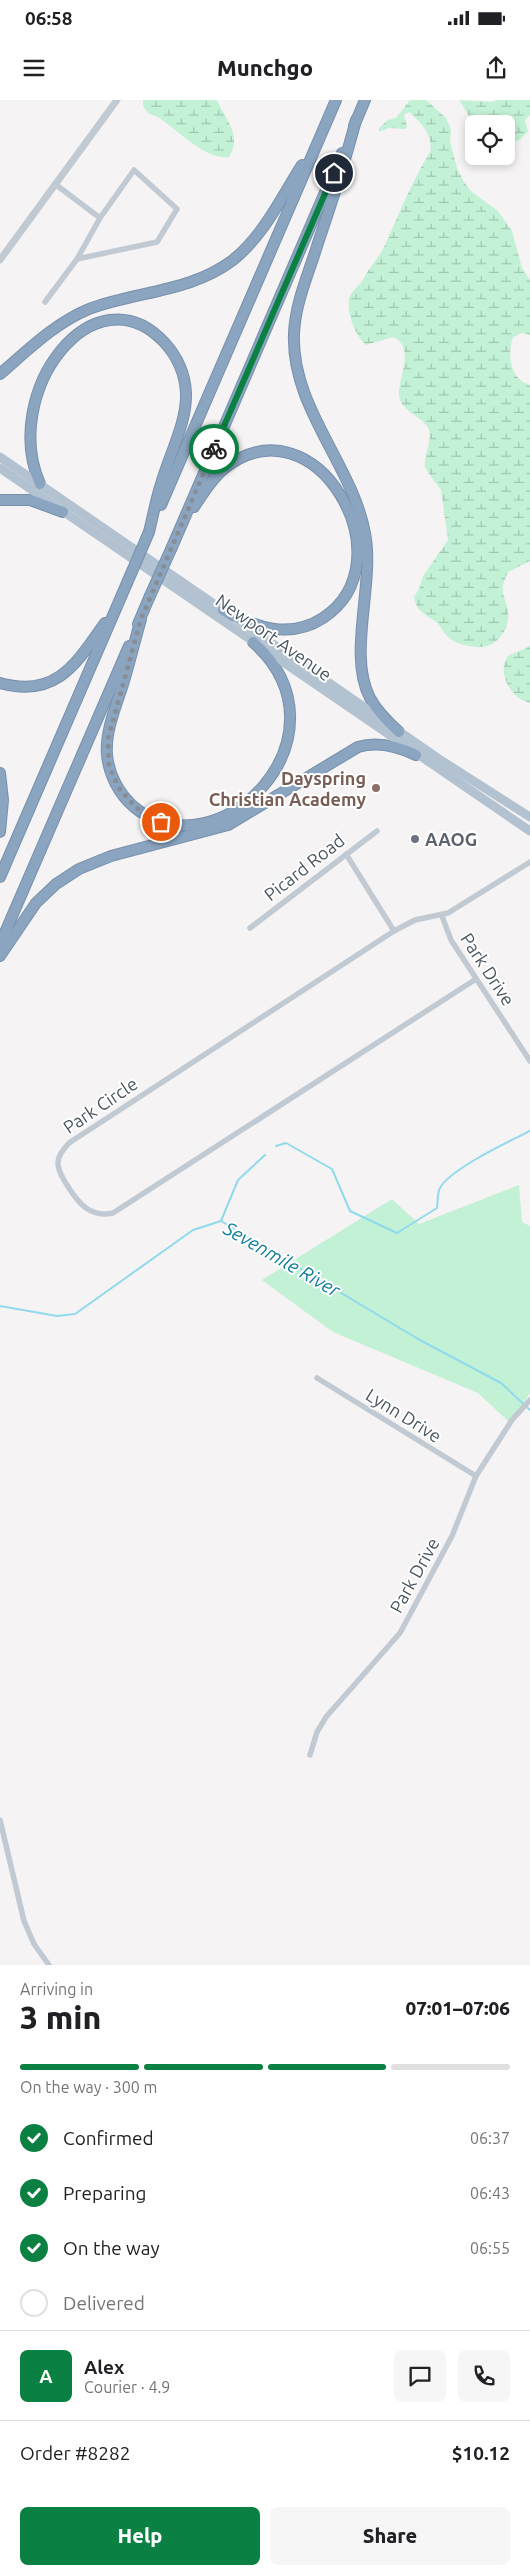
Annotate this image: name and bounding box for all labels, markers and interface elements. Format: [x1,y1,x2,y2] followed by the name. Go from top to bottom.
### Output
[25,7,73,29] text: 06:58
[20,54,48,82] icon: menu
[482,54,510,82] icon: share
[217,55,313,80] text: Munchgo
[465,115,515,165] map controls
[465,115,515,165] button: locate
[313,152,355,194] pin
[320,159,348,187] icon: home
[189,424,239,474] courier
[200,435,228,463] icon: bike
[212,590,336,684] street label: Newport Avenue
[209,768,366,809] place label: Dayspring Christian Academy
[370,782,382,794] marker: Dayspring Christian Academy
[140,801,182,843] pin
[147,808,175,836] icon: bag
[425,829,477,849] place label: AAOG
[260,830,348,904] street label: Picard Road
[409,833,421,845] marker: AAOG
[457,929,519,1009] street label: Park Drive
[59,1073,141,1137] street label: Park Circle
[219,1216,345,1301] water label: Sevenmile River
[363,1384,445,1446] street label: Lynn Drive
[385,1534,443,1616] street label: Park Drive
[20,1980,93,1998] text: Arriving in
[405,1997,510,2019] text: 07:01–07:06
[20,1999,101,2035] text: 3 min
[20,2078,157,2096] text: On the way · 300 m
[20,2124,48,2152] icon: check
[63,2127,154,2149] text: Confirmed
[470,2129,510,2147] text: 06:37
[20,2179,48,2207] icon: check
[63,2182,147,2204] text: Preparing
[470,2184,510,2202] text: 06:43
[20,2234,48,2262] icon: check
[63,2237,160,2259] text: On the way
[470,2239,510,2257] text: 06:55
[63,2292,145,2314] text: Delivered
[394,2350,446,2402] button: chat
[458,2350,510,2402] button: phone
[84,2356,124,2378] text: Alex
[39,2365,53,2387] text: A
[84,2378,170,2396] text: Courier · 4.9
[20,2442,130,2464] text: Order #8282
[452,2442,510,2464] text: $10.12
[20,2507,260,2565] button: Help
[270,2507,510,2565] button: Share

